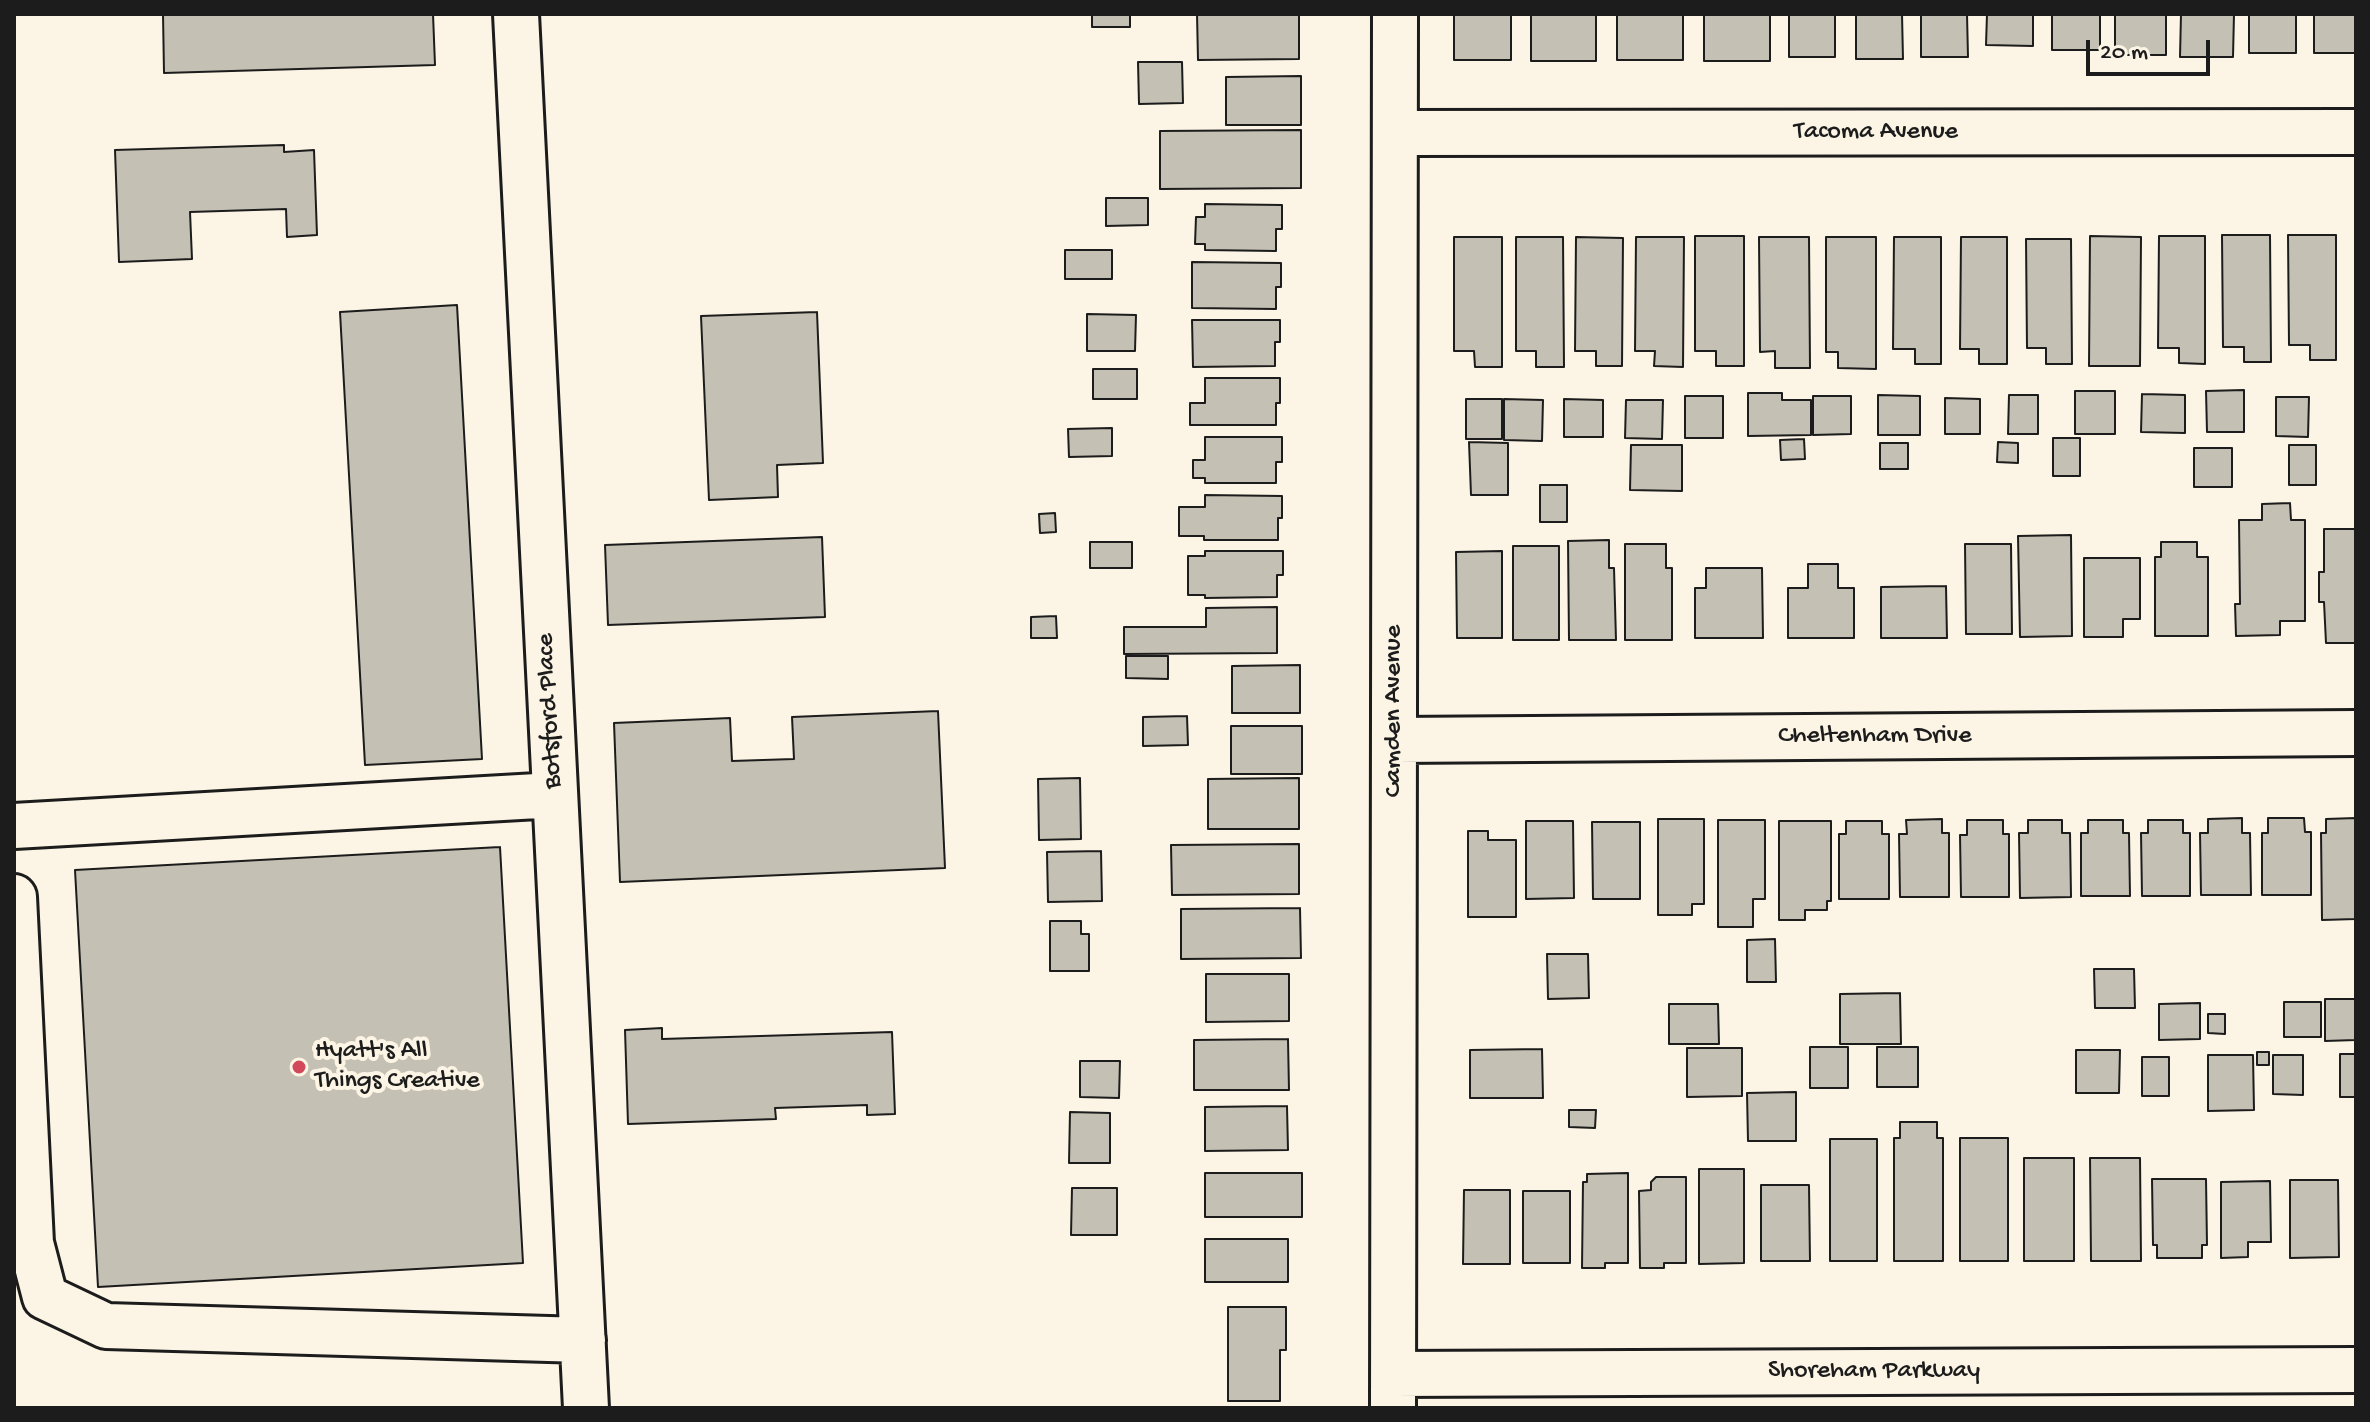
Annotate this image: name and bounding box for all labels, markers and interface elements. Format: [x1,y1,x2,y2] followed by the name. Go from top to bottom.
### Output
[2090,24,2214,74] scale bar
[2100,39,2148,68] text: 20 m
[1794,117,1958,149] street label: Tacoma Avenue
[1379,625,1411,797] street label: Camden Avenue
[531,632,571,790] street label: Botsford Place
[1778,721,1972,753] street label: Cheltenham Drive
[315,1036,480,1098] place label: Hyatt's All Things Creative
[290,1058,308,1076] marker: Hyatt's All Things Creative
[1768,1356,1980,1388] street label: Shoreham Parkway

